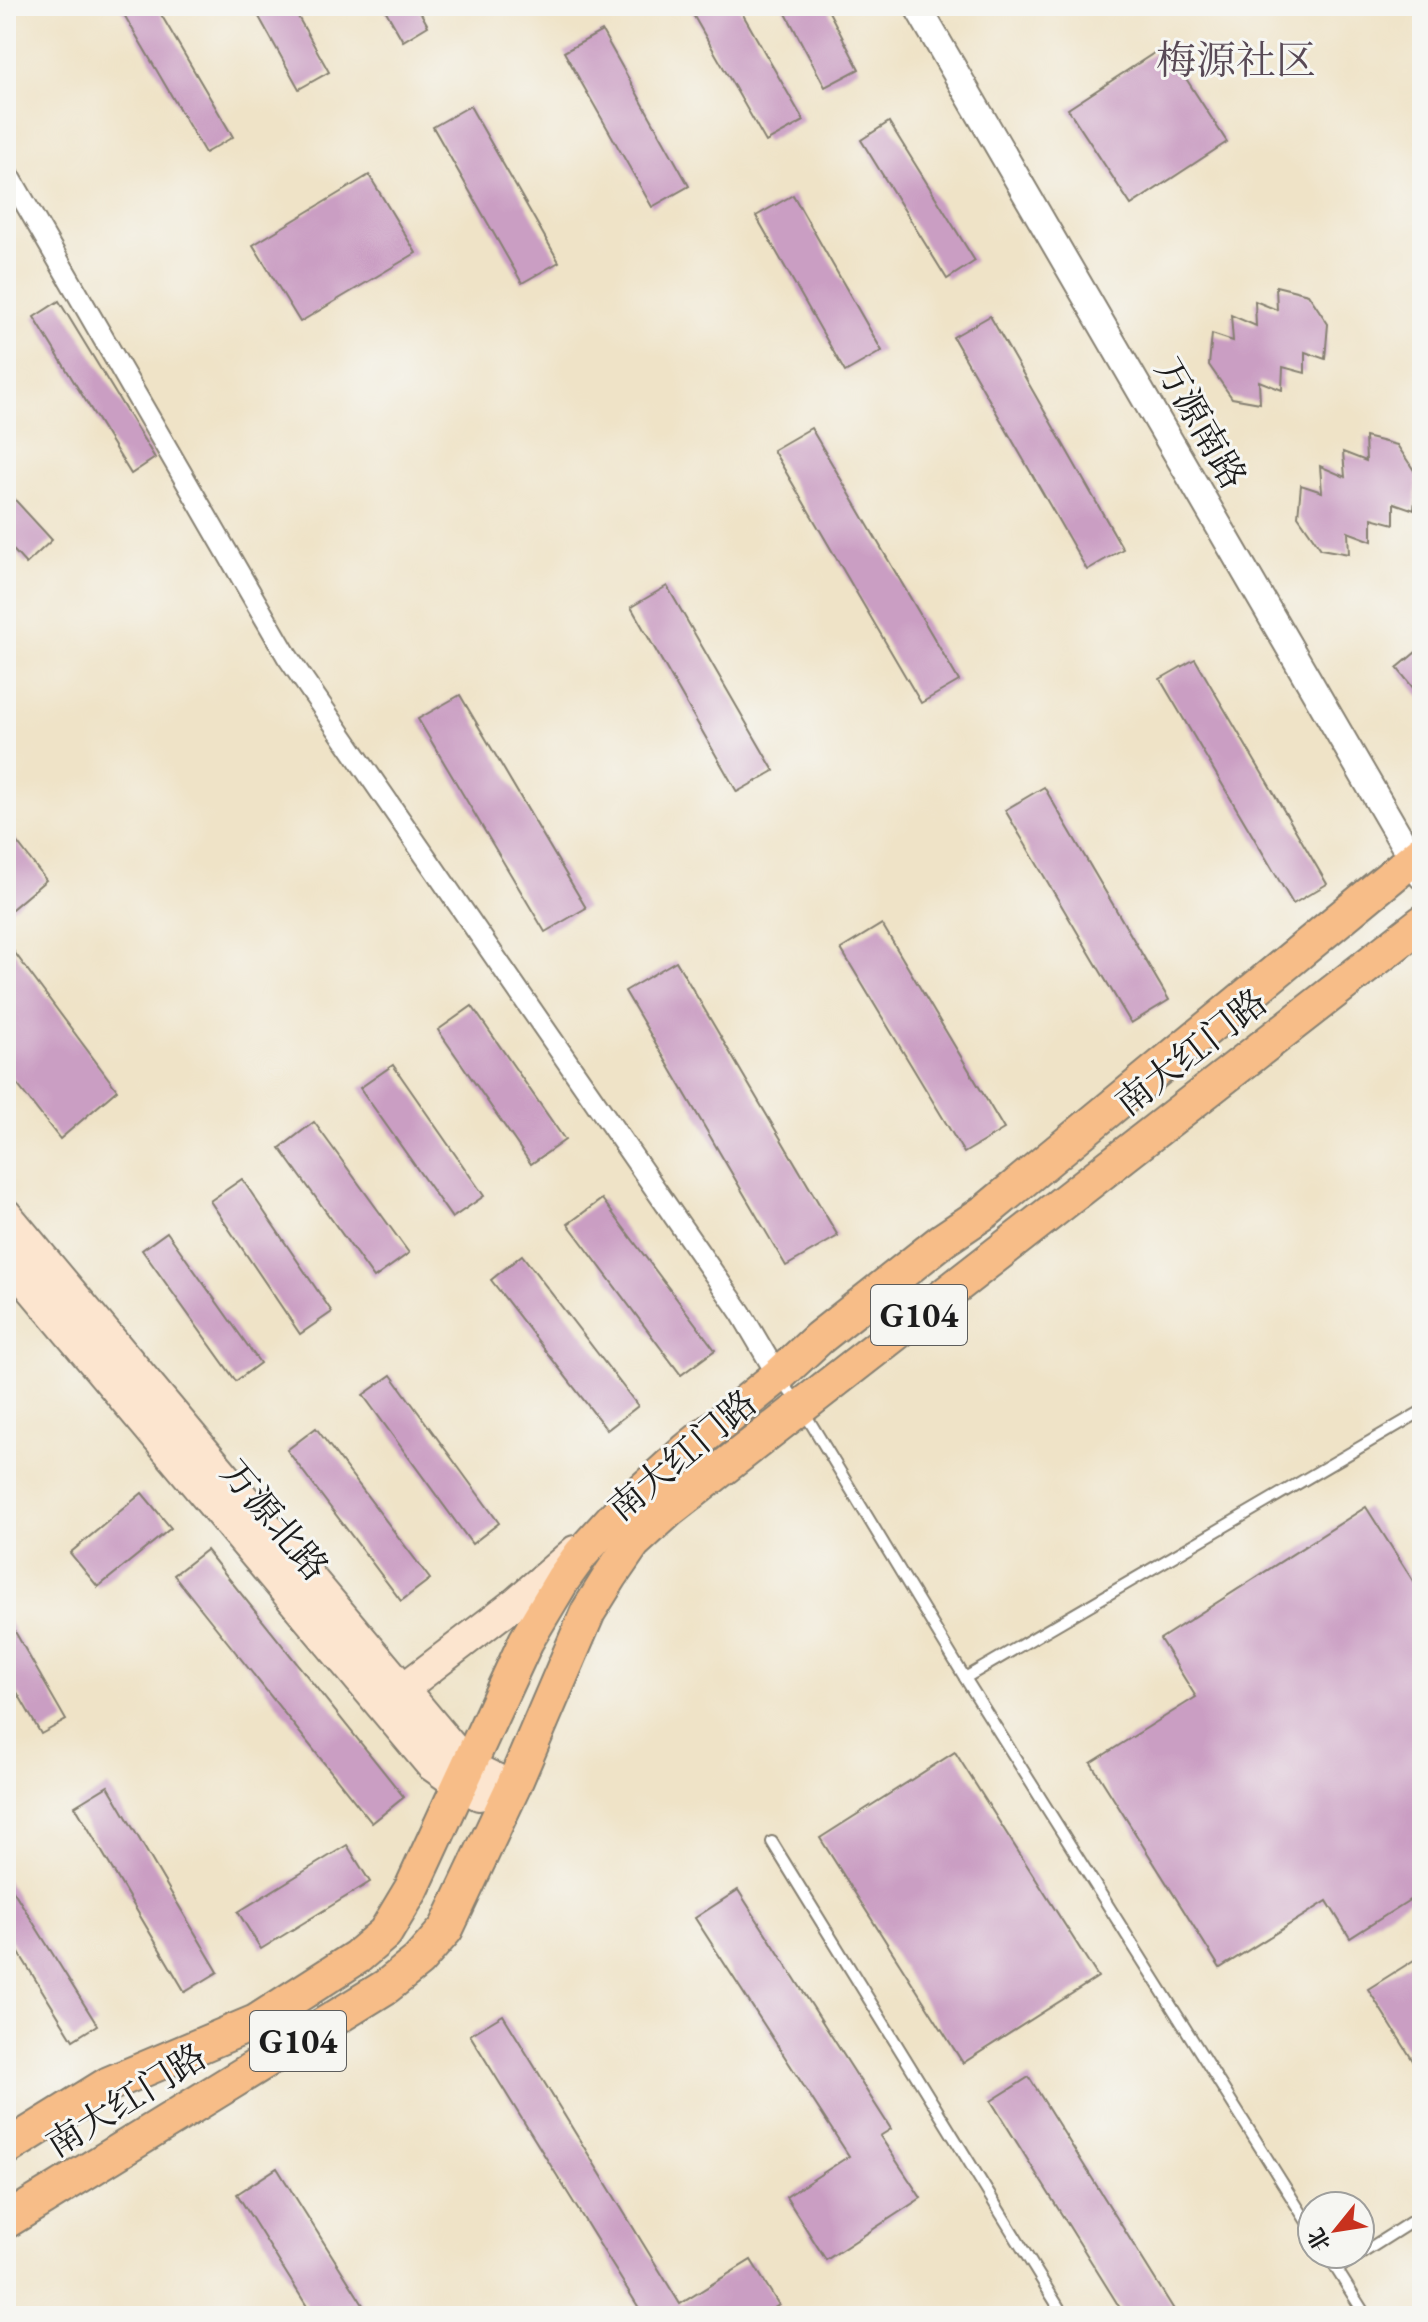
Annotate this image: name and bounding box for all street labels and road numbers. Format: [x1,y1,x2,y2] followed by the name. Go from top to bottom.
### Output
[1145,349,1257,497] street label: 万源南路
[1106,978,1276,1126] street label: 南大红门路
[871,1285,967,1345] road number: G104
[598,1379,766,1531] street label: 南大红门路
[211,1450,339,1590] street label: 万源北路
[250,2011,346,2071] road number: G104
[37,2032,215,2168] street label: 南大红门路

